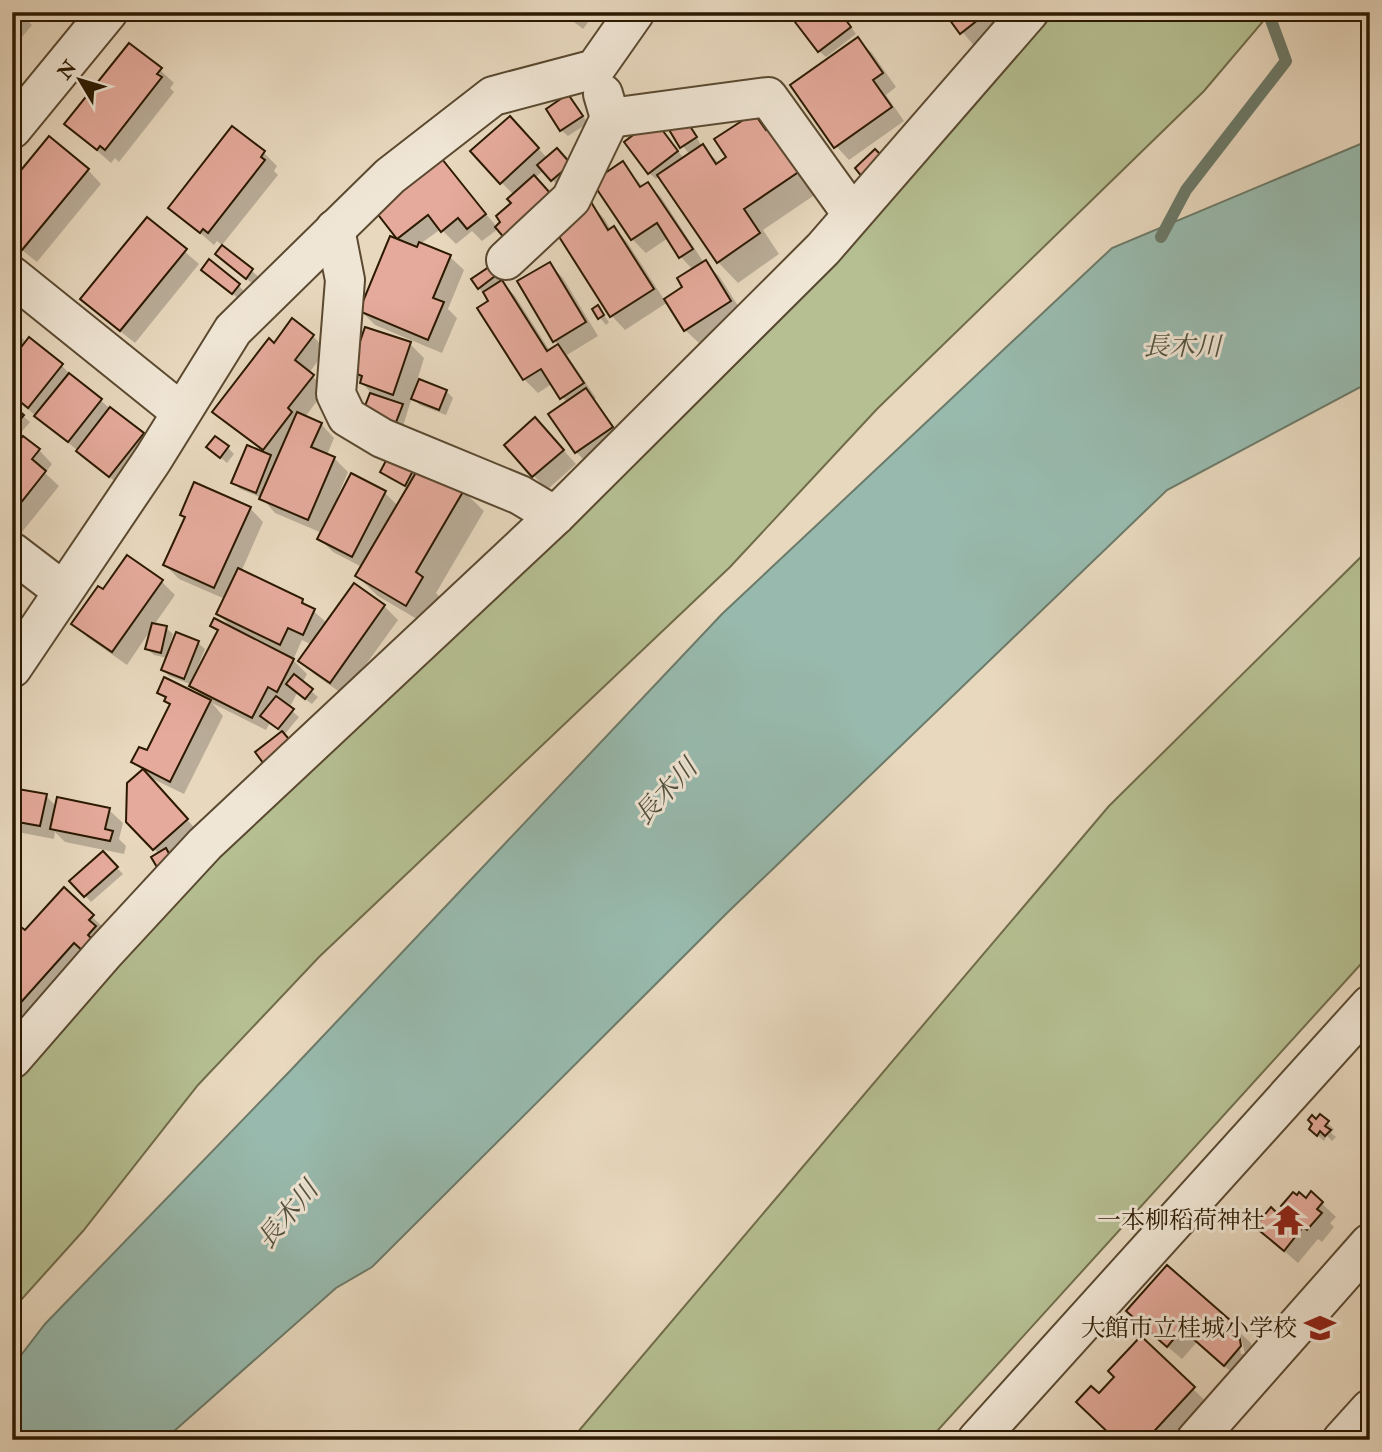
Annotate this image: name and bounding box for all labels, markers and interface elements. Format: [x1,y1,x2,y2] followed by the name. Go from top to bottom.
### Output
[46,46,116,116] north arrow
[52,55,83,85] text: N
[1143,331,1224,363] water label: 長木川
[628,750,706,831] water label: 長木川
[251,1173,327,1255] water label: 長木川
[1271,1203,1305,1237] temple icon: 一本柳稻荷神社
[1097,1205,1265,1236] place label: 一本柳稻荷神社
[1303,1311,1337,1345] school or university icon: 大館市立桂城小学校
[1081,1313,1297,1344] place label: 大館市立桂城小学校

